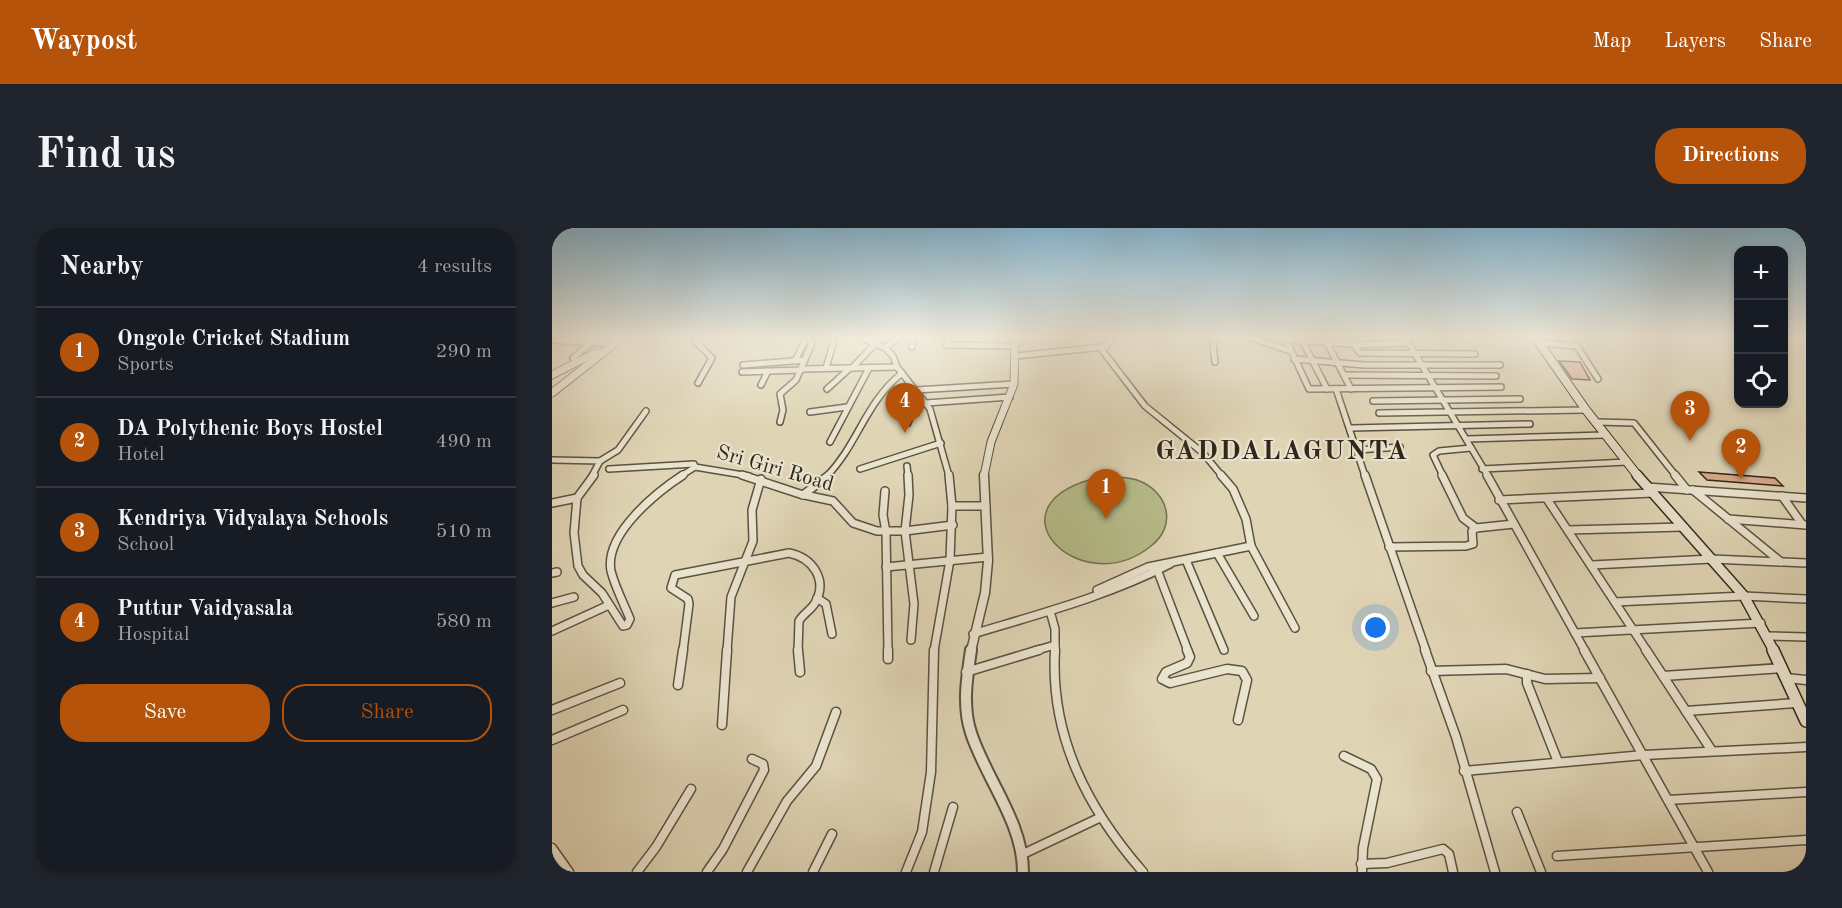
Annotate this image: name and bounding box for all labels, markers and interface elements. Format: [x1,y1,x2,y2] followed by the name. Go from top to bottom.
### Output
[30,28,137,56] text: Waypost
[1592,31,1631,52] text: Map
[1664,31,1726,52] text: Layers
[1759,31,1812,52] text: Share
[1655,128,1806,184] button: Directions
[36,135,175,177] text: Find us
[1734,246,1788,408] map controls
[1734,246,1788,300] button: +
[60,254,144,280] text: Nearby
[417,257,492,277] text: 4 results
[1734,300,1788,354] button: −
[117,328,350,350] text: Ongole Cricket Stadium
[74,342,85,362] text: 1
[436,342,492,362] text: 290 m
[1734,354,1788,408] button: locate
[117,355,174,375] text: Sports
[886,384,924,433] pin: 4
[1670,392,1710,441] pin: 3
[117,418,383,440] text: DA Polythenic Boys Hostel
[1722,430,1760,479] pin: 2
[74,432,85,452] text: 2
[436,432,492,452] text: 490 m
[1155,438,1409,465] district label: GADDALAGUNTA
[714,442,836,496] street label: Sri Giri Road
[117,445,164,465] text: Hotel
[1086,470,1126,519] pin: 1
[117,508,388,530] text: Kendriya Vidyalaya Schools
[74,522,85,542] text: 3
[436,522,492,542] text: 510 m
[117,535,174,555] text: School
[117,598,293,620] text: Puttur Vaidyasala
[74,612,85,632] text: 4
[436,612,492,632] text: 580 m
[1361,613,1390,642] your location
[117,625,189,645] text: Hospital
[60,684,270,742] button: Save
[282,684,492,742] button: Share

